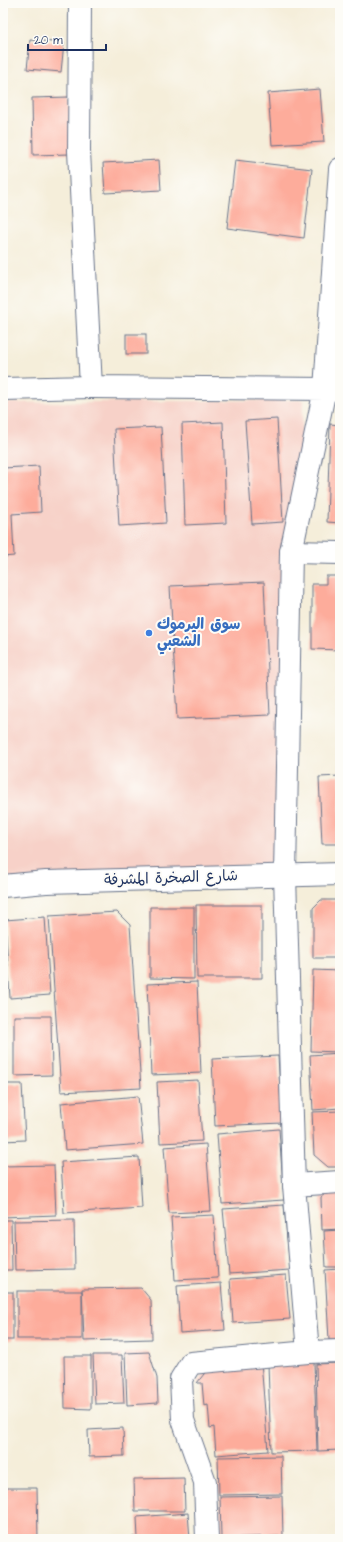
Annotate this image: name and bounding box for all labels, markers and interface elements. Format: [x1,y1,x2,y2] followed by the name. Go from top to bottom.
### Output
[28,26,106,52] scale bar
[34,32,63,49] text: 20 m
[157,614,240,655] place label: سوق اليرموك الشعبي
[144,628,154,638] marker: سوق اليرموك الشعبي
[104,865,238,891] street label: شارع الصخرة المشرفة

